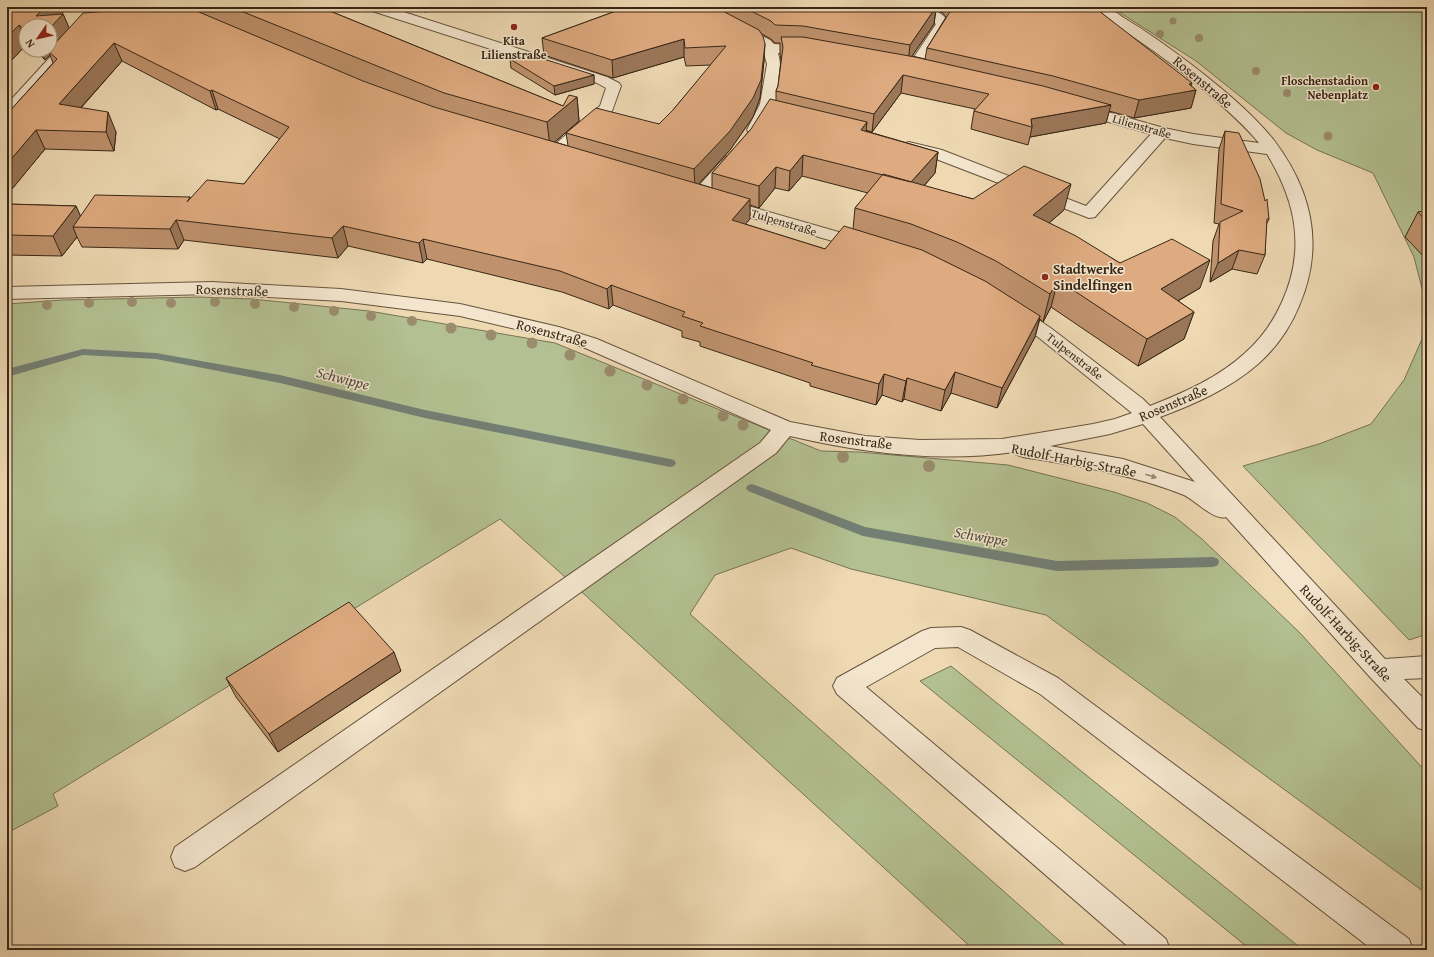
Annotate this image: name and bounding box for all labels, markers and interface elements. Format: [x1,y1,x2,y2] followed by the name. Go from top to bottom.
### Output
[18,18,58,58] north arrow
[509,22,519,32] marker: Kita Lilienstraße
[481,32,547,63] place label: Kita Lilienstraße
[21,36,38,51] text: N
[1169,51,1238,113] street label: Rosenstraße
[1281,72,1368,103] place label: Floschenstadion Nebenplatz
[1371,82,1381,92] marker: Floschenstadion Nebenplatz
[1111,109,1174,143] street label: Lilienstraße
[749,204,819,240] street label: Tulpenstraße
[1053,259,1133,295] place label: Stadtwerke Sindelfingen
[1040,272,1050,282] marker: Stadtwerke Sindelfingen
[195,279,269,301] street label: Rosenstraße
[514,314,590,352] street label: Rosenstraße
[1043,328,1107,384] street label: Tulpenstraße
[314,361,372,395] water label: Schwippe
[1136,379,1211,426] street label: Rosenstraße
[819,426,894,454] street label: Rosenstraße
[1010,438,1139,482] street label: Rudolf-Harbig-Straße
[1146,473,1158,479] one-way arrow
[953,521,1009,551] water label: Schwippe
[1295,580,1397,687] street label: Rudolf-Harbig-Straße

